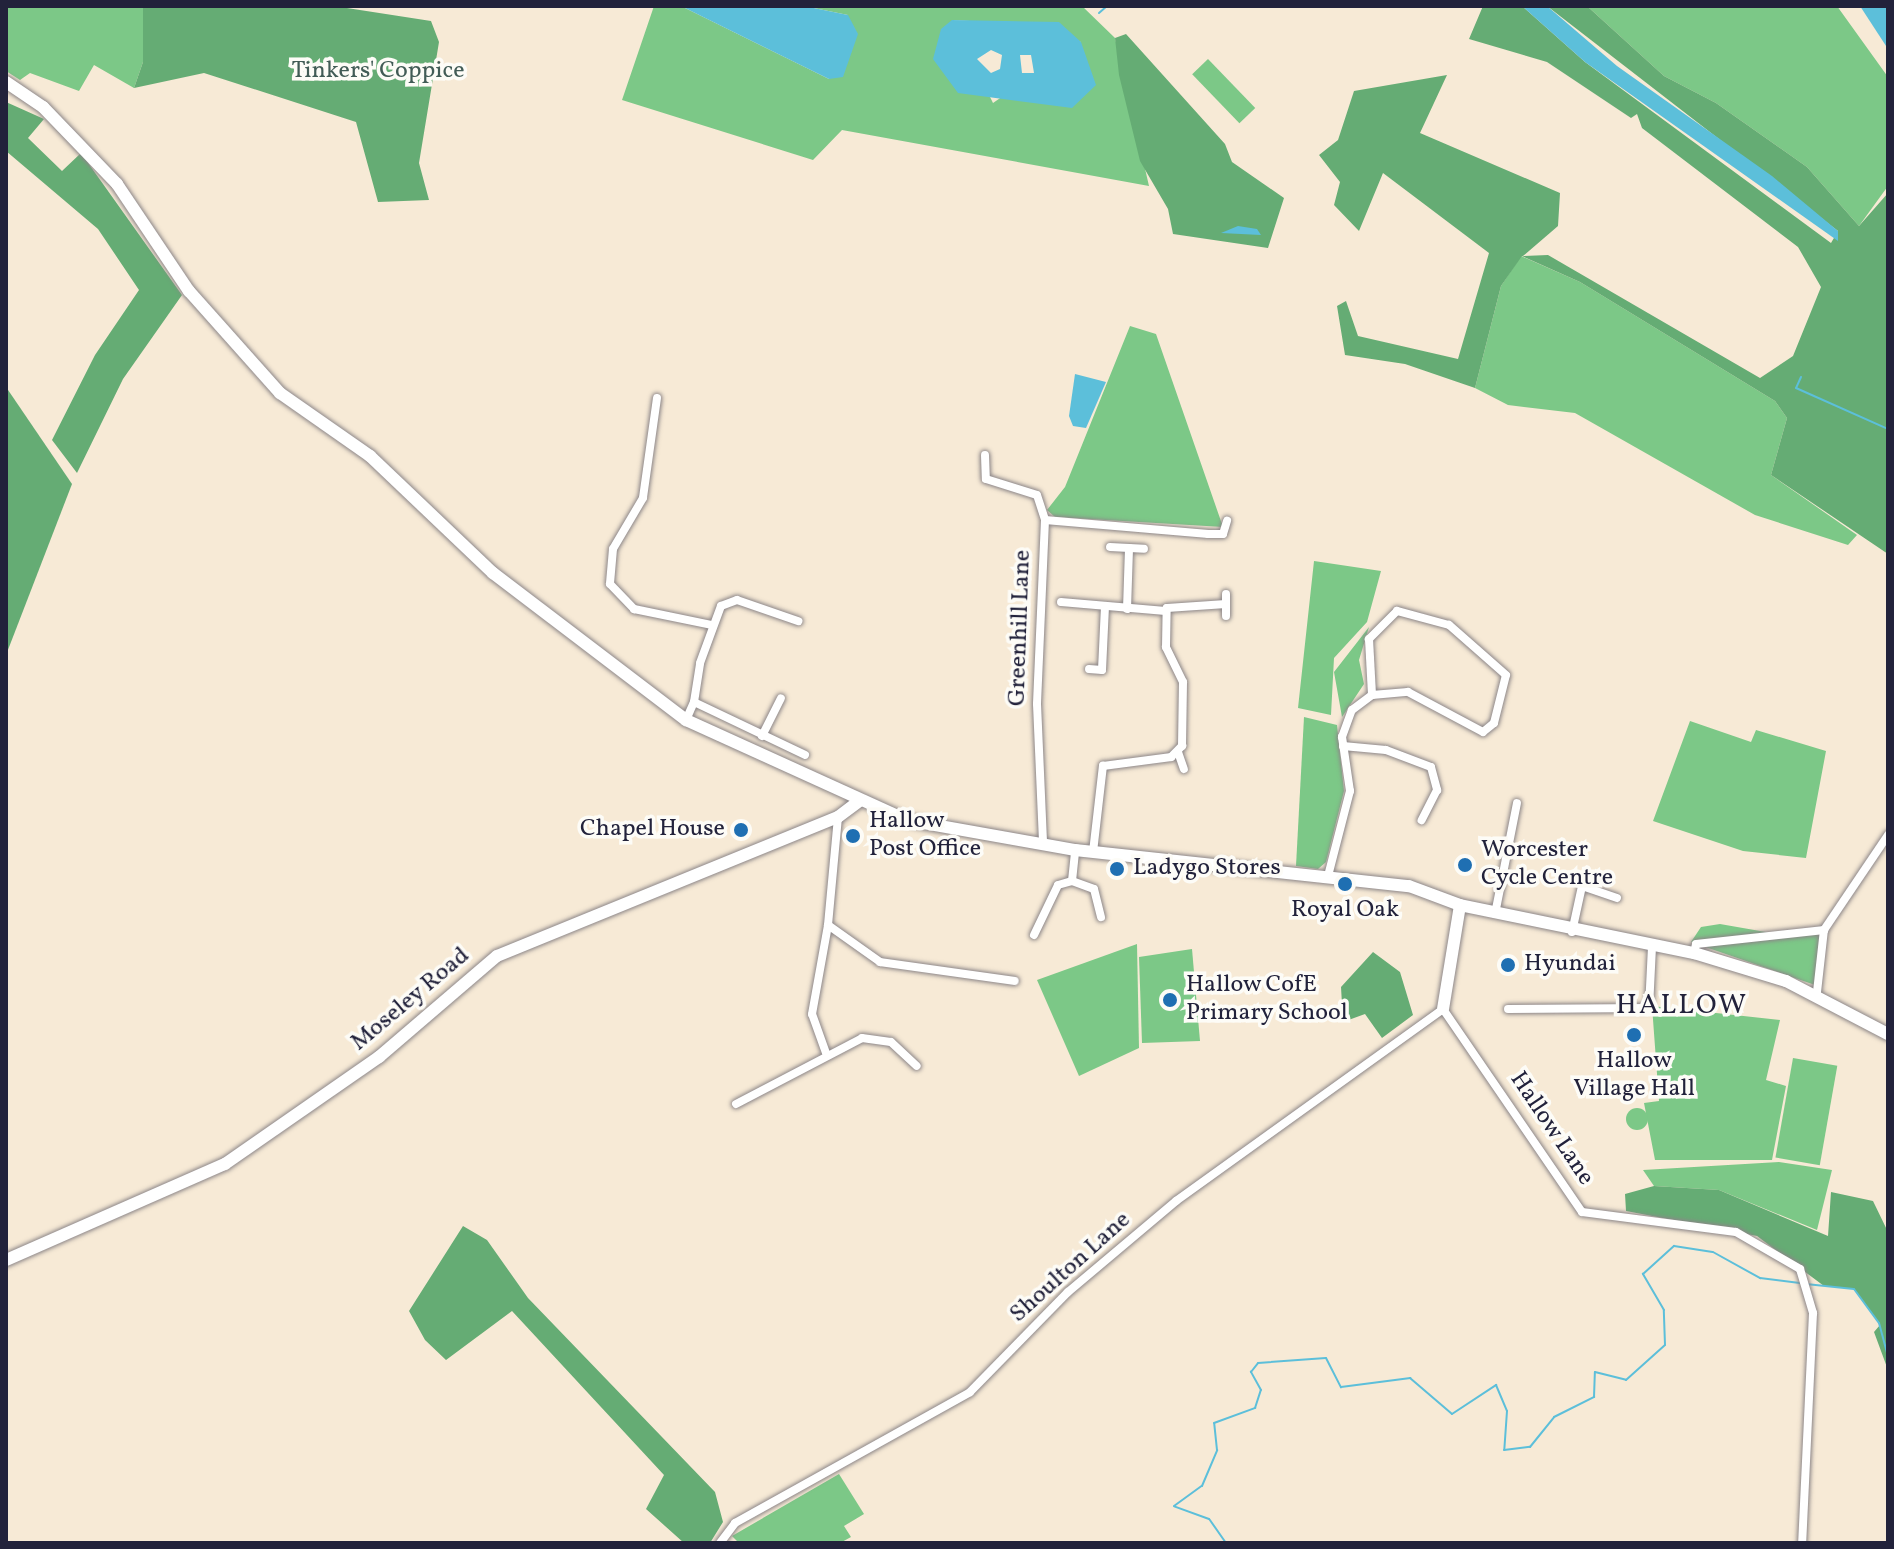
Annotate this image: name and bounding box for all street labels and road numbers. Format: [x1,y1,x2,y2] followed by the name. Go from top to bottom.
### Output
[1004,549,1038,707] street label: Greenhill Lane
[346,942,476,1058] street label: Moseley Road
[1502,1066,1600,1192] street label: Hallow Lane
[1005,1206,1137,1330] street label: Shoulton Lane

